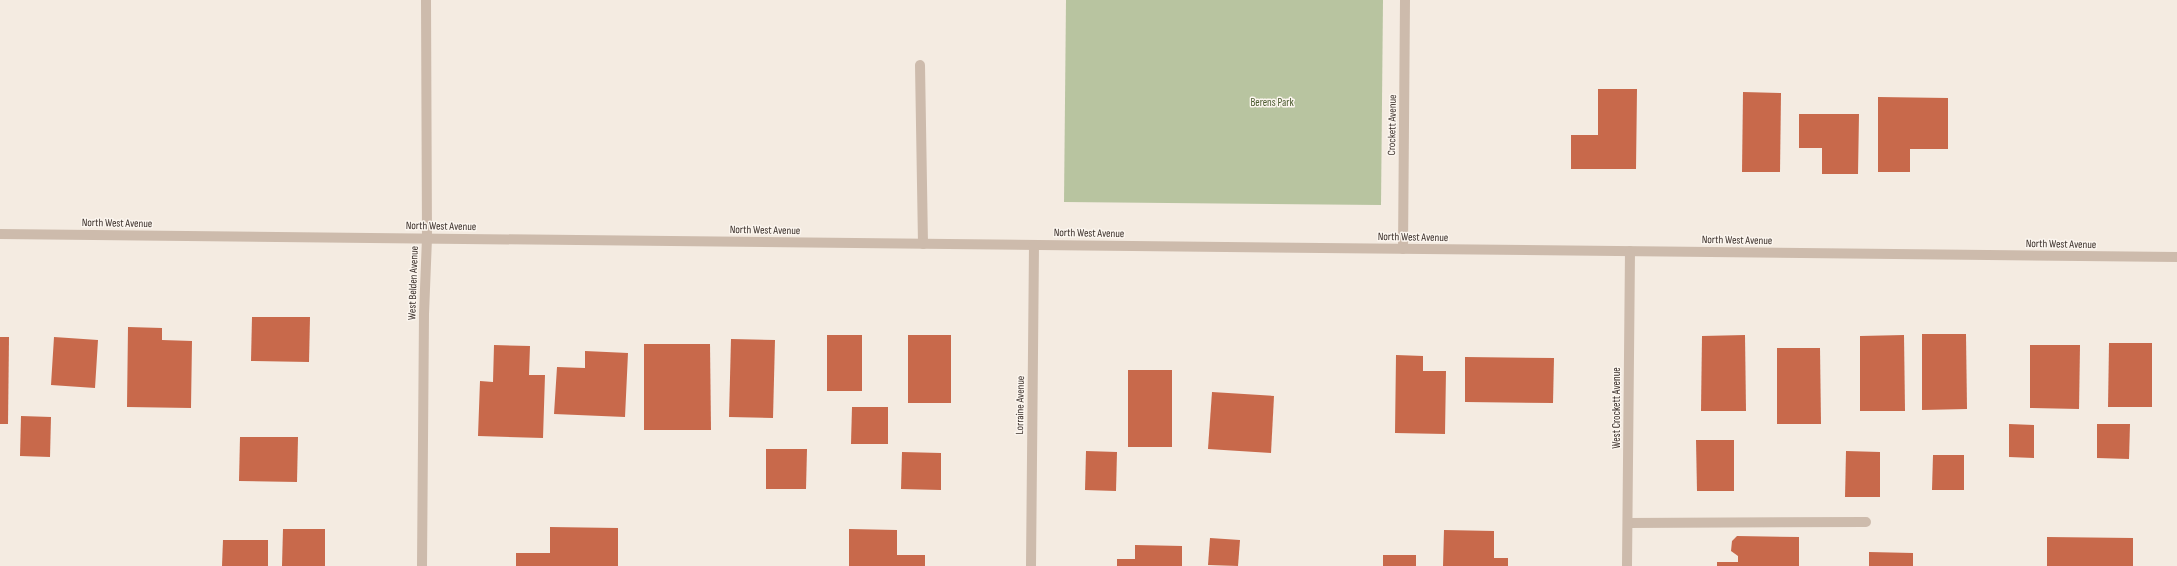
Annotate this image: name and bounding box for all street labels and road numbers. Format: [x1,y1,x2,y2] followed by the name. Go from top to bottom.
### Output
[1385,94,1399,156] street label: Crockett Avenue
[82,216,152,230] street label: North West Avenue
[406,219,476,233] street label: North West Avenue
[730,223,800,237] street label: North West Avenue
[1054,226,1124,240] street label: North West Avenue
[1378,230,1448,244] street label: North West Avenue
[1702,233,1772,247] street label: North West Avenue
[2026,237,2096,251] street label: North West Avenue
[405,246,421,320] street label: West Belden Avenue
[1610,367,1623,449] street label: West Crockett Avenue
[1013,376,1027,434] street label: Lorraine Avenue

